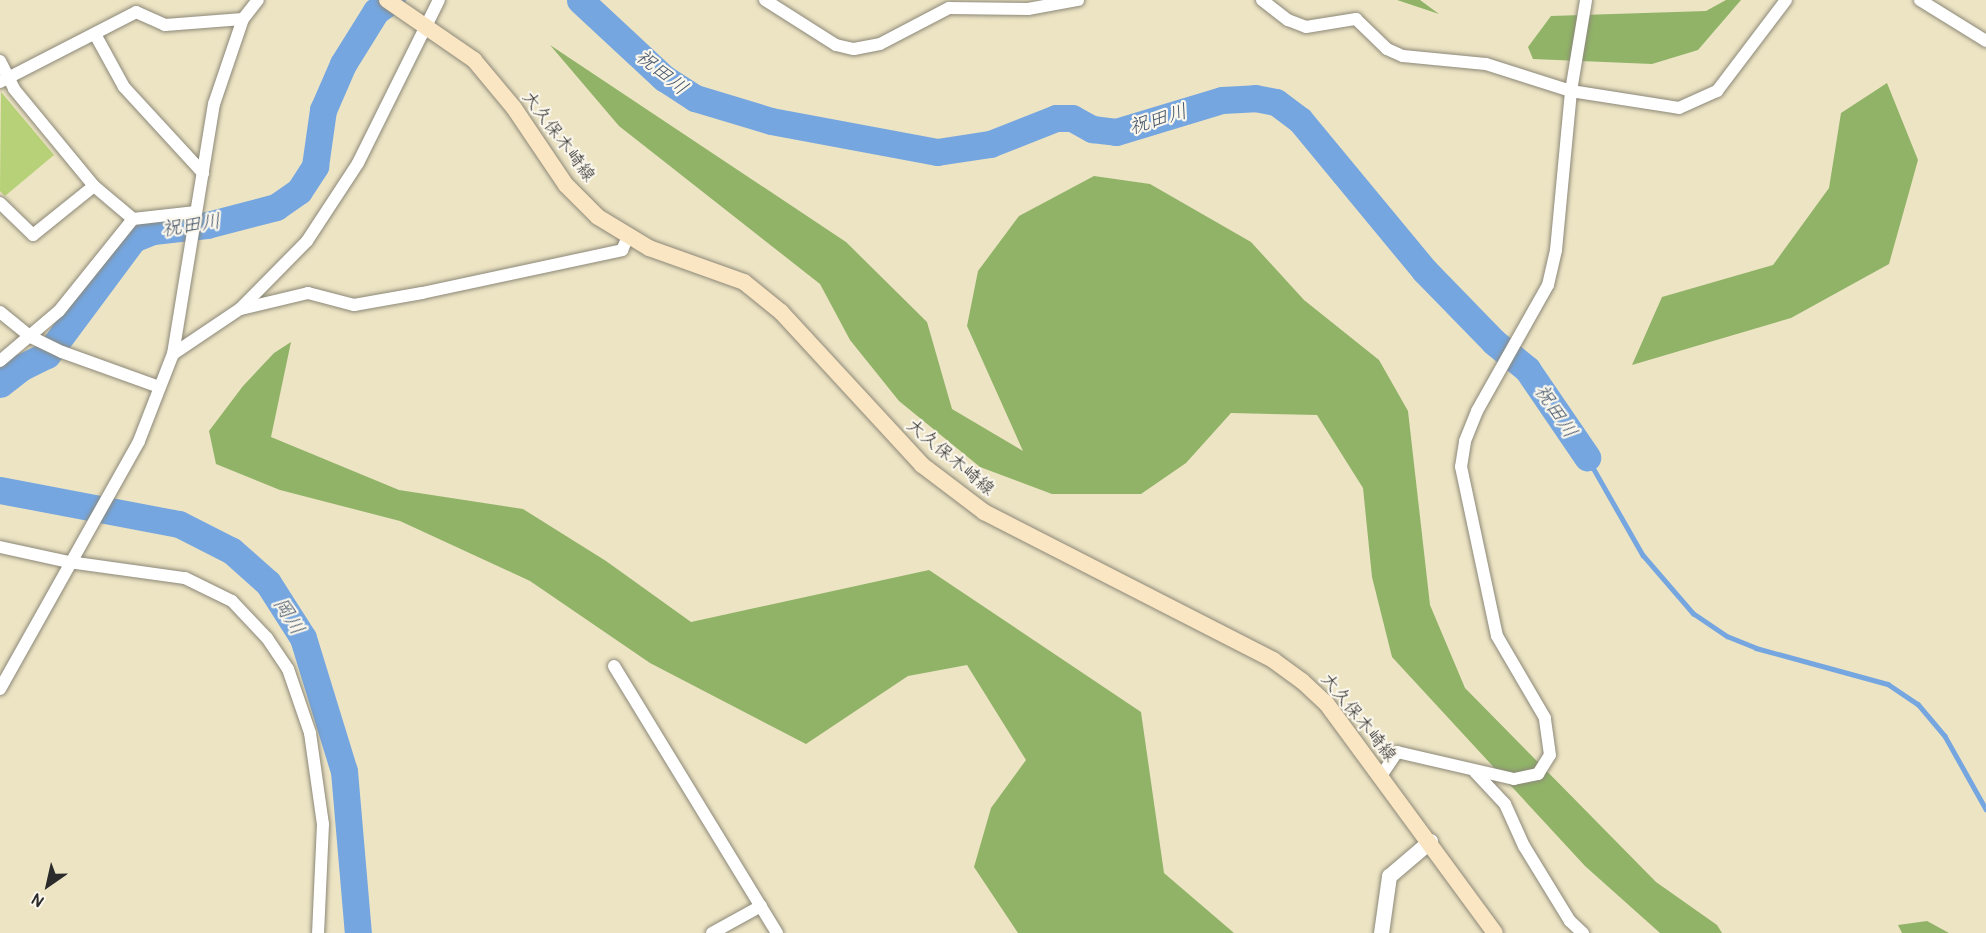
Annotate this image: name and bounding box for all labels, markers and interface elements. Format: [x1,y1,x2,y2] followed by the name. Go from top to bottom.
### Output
[631,44,693,100] water label: 祝田川
[517,87,599,187] street label: 大久保木崎線
[1126,99,1190,139] water label: 祝田川
[159,208,223,242] water label: 祝田川
[1529,379,1583,443] water label: 祝田川
[902,415,998,501] street label: 大久保木崎線
[268,593,310,639] water label: 岡川
[1316,669,1400,767] street label: 大久保木崎線
[18,855,78,915] north arrow
[28,889,48,911] text: N

